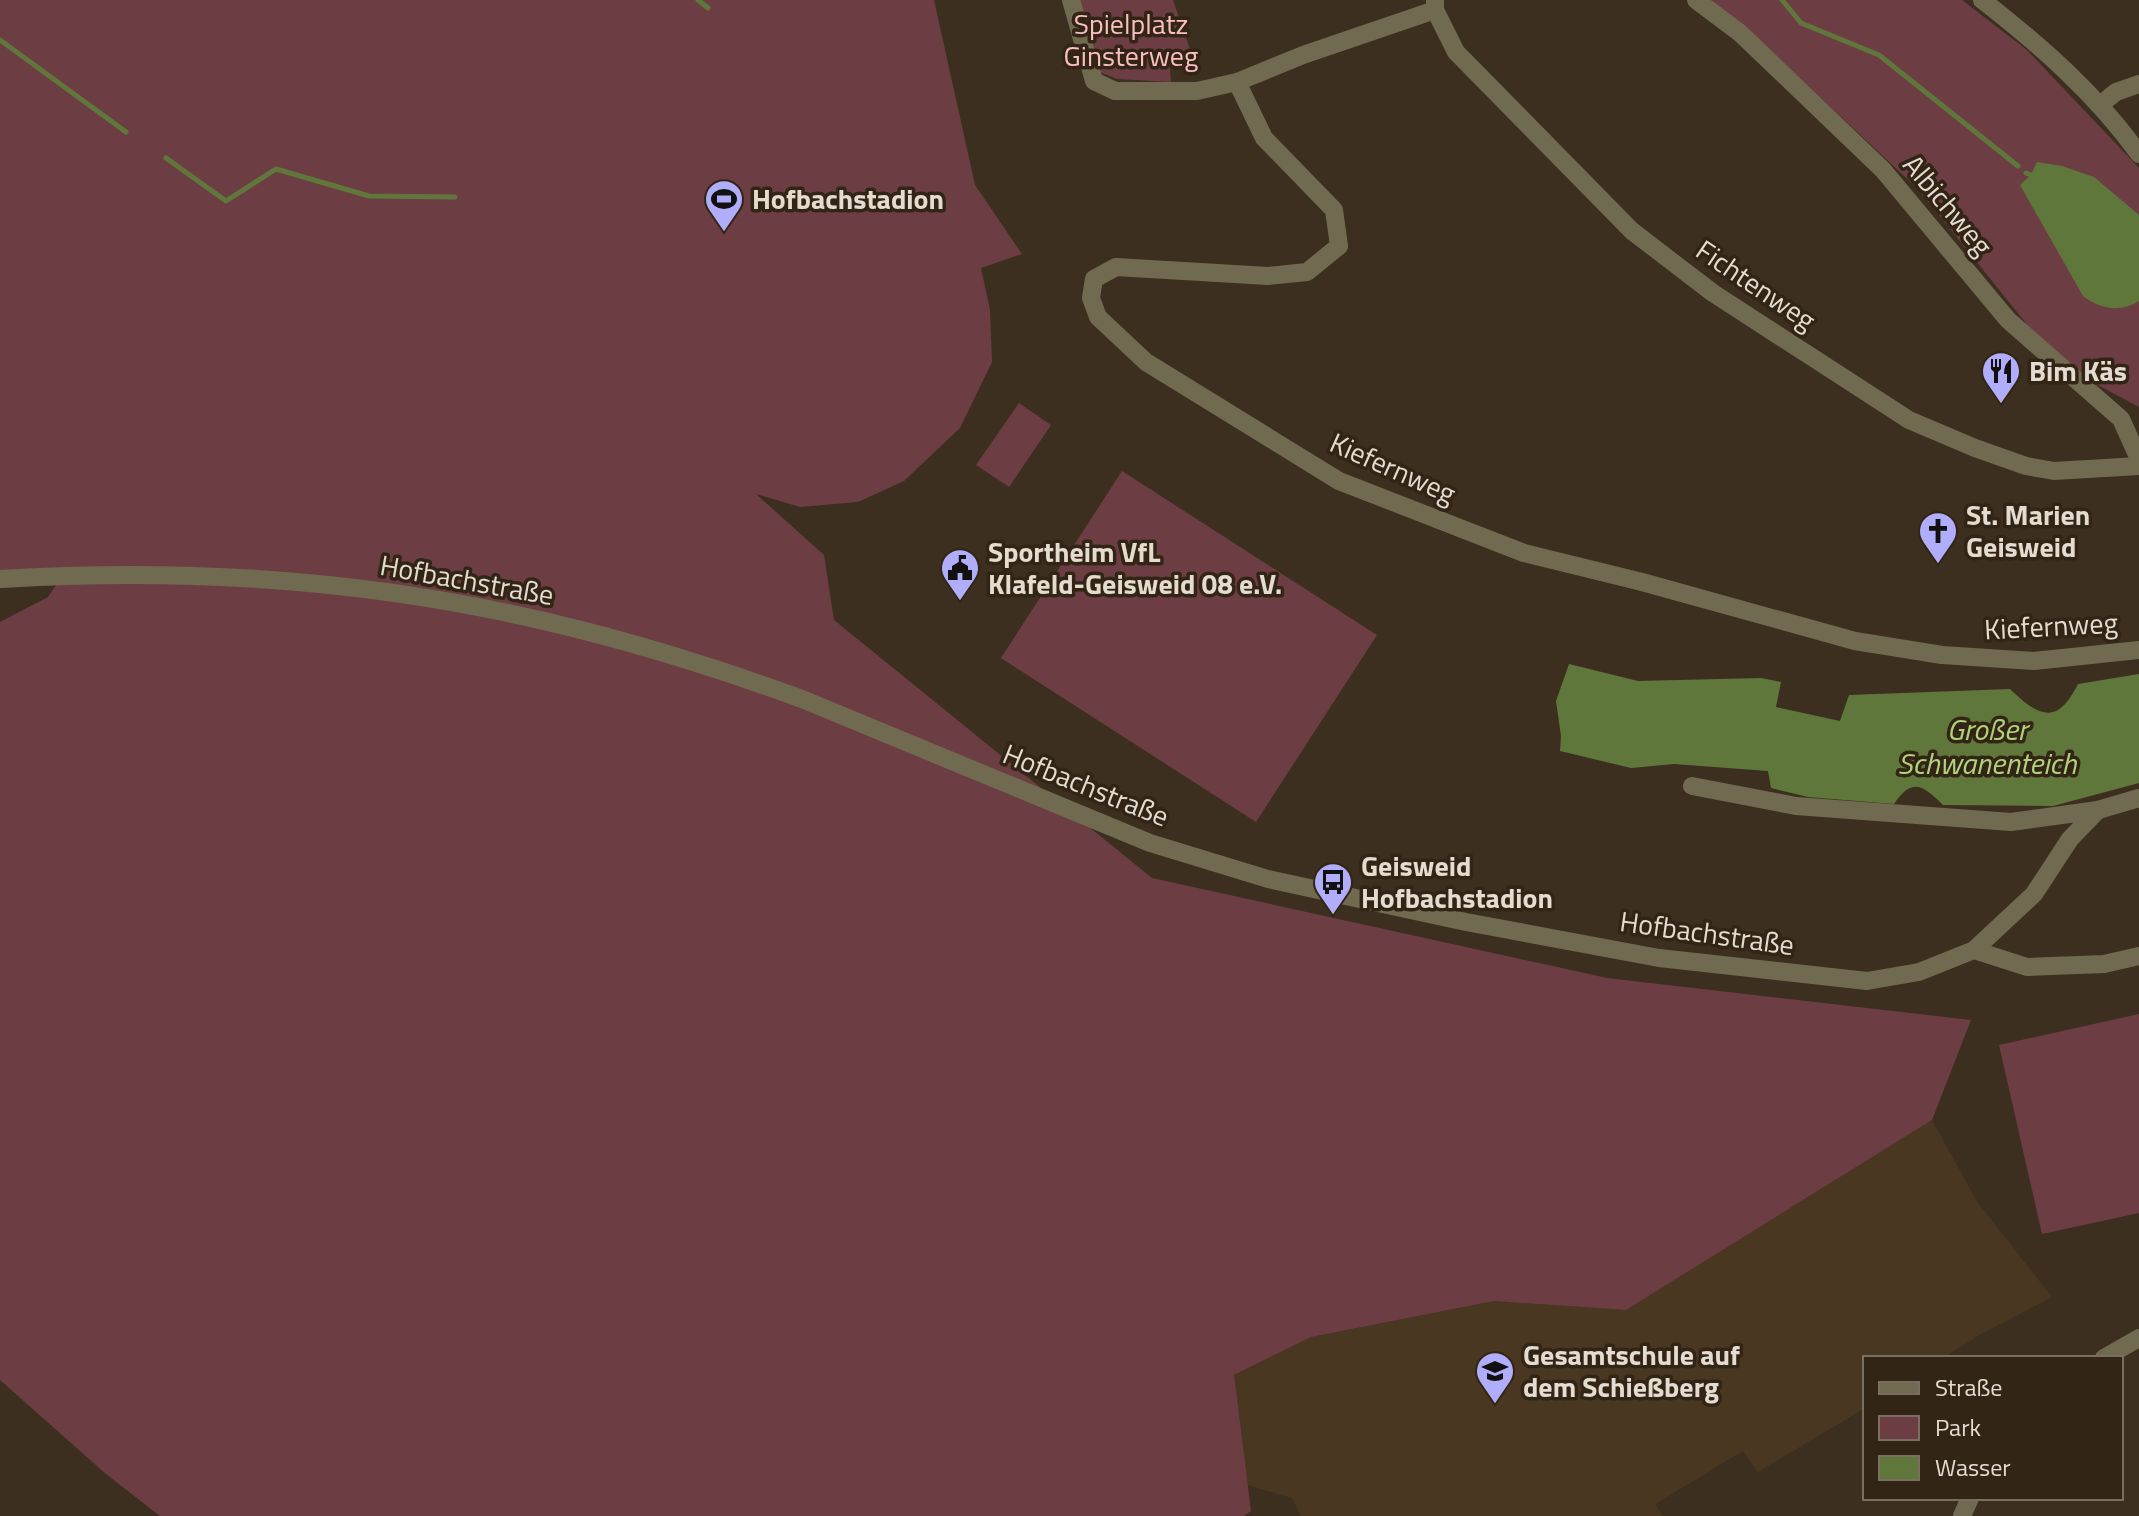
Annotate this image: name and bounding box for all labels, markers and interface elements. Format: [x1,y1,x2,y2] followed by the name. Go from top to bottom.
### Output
[1064,2,1198,77] park label: Spielplatz Ginsterweg
[1893,145,2004,265] street label: Albichweg
[752,177,944,220] place label: Hofbachstadion
[703,178,745,233] sports icon: Hofbachstadion
[1688,229,1825,341] street label: Fichtenweg
[2029,349,2127,392] place label: Bim Käs
[1980,350,2022,405] restaurant icon: Bim Käs
[1323,421,1463,514] street label: Kiefernweg
[1966,493,2090,568] place label: St. Marien Geisweid
[1917,510,1959,565] church icon: St. Marien Geisweid
[988,530,1282,605] place label: Sportheim VfL Klafeld-Geisweid 08 e.V.
[377,543,557,616] street label: Hofbachstraße
[939,547,981,602] public building icon: Sportheim VfL Klafeld-Geisweid 08 e.V.
[1983,601,2119,650] street label: Kiefernweg
[1898,706,2077,786] water label: Großer Schwanenteich
[997,732,1176,837] street label: Hofbachstraße
[1361,844,1553,919] place label: Geisweid Hofbachstadion
[1312,861,1354,916] bus stop icon: Geisweid Hofbachstadion
[1617,899,1797,966] street label: Hofbachstraße
[1523,1333,1740,1408] place label: Gesamtschule auf dem Schießberg
[1474,1350,1516,1405] school or university icon: Gesamtschule auf dem Schießberg
[1863,1356,2123,1500] legend
[1935,1369,2002,1405] text: Straße
[1935,1409,1981,1445] text: Park
[1935,1449,2011,1485] text: Wasser

